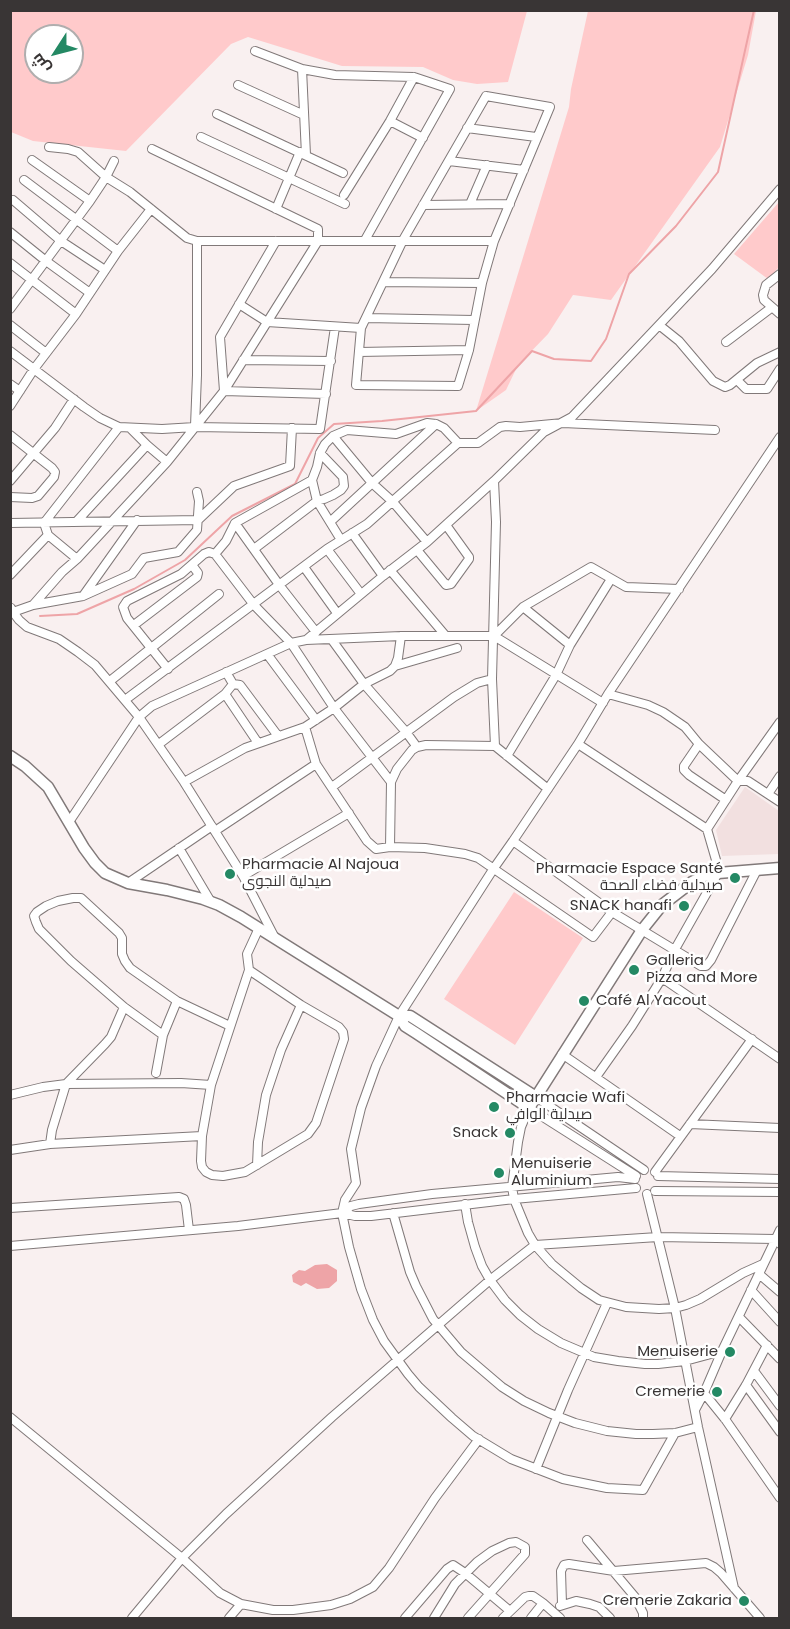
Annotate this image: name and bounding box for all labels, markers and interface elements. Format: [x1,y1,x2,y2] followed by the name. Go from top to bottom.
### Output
[24,24,84,84] north arrow
[25,49,56,79] text: ش
[242,856,399,891] place label: Pharmacie Al Najoua صيدلية النجوى
[536,860,723,895] place label: Pharmacie Espace Santé صيدلية فضاء الصحة
[223,867,237,881] marker: Pharmacie Al Najoua صيدلية النجوى
[728,871,742,885] marker: Pharmacie Espace Santé صيدلية فضاء الصحة
[570,897,672,915] place label: SNACK hanafi
[677,899,691,913] marker: SNACK hanafi
[646,952,757,987] place label: Galleria Pizza and More
[627,963,641,977] marker: Galleria Pizza and More
[596,992,706,1010] place label: Café Al Yacout
[577,994,591,1008] marker: Café Al Yacout
[506,1089,625,1124] place label: Pharmacie Wafi صيدلية الوافي
[487,1100,501,1114] marker: Pharmacie Wafi صيدلية الوافي
[453,1124,498,1142] place label: Snack
[503,1126,517,1140] marker: Snack
[511,1155,592,1190] place label: Menuiserie Aluminium
[492,1166,506,1180] marker: Menuiserie Aluminium
[637,1343,718,1361] place label: Menuiserie
[723,1345,737,1359] marker: Menuiserie
[635,1383,705,1401] place label: Cremerie
[710,1385,724,1399] marker: Cremerie
[603,1592,732,1610] place label: Cremerie Zakaria
[737,1594,751,1608] marker: Cremerie Zakaria

